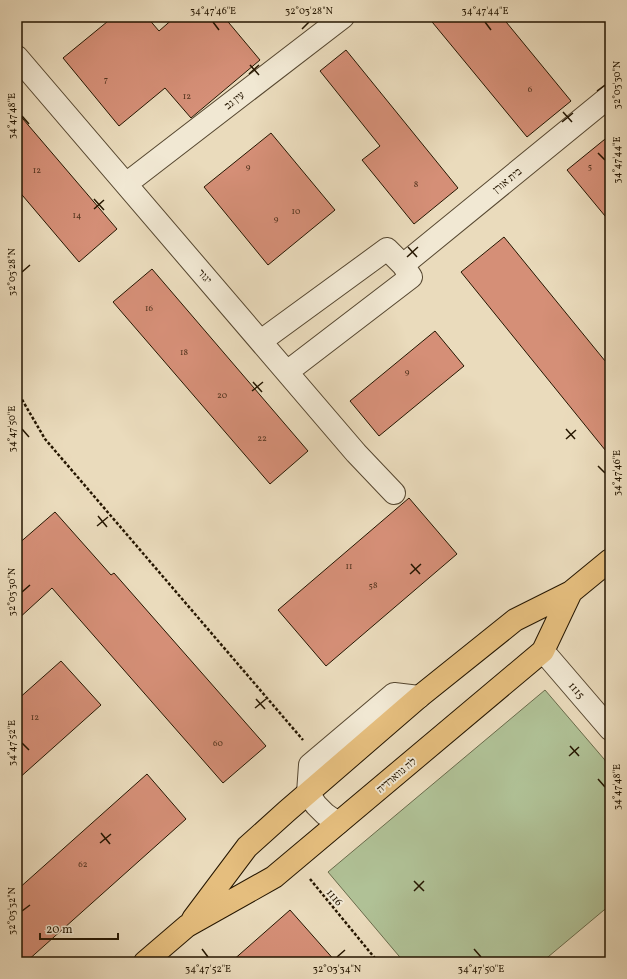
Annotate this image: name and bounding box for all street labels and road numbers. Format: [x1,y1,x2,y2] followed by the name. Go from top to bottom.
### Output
[222,88,248,114] street label: עין גב
[490,165,526,197] street label: בית אורן
[193,266,214,288] street label: יגור
[564,679,587,703] street label: 1115
[374,755,420,797] street label: לה גווארדיה
[322,886,346,910] street label: 1116

